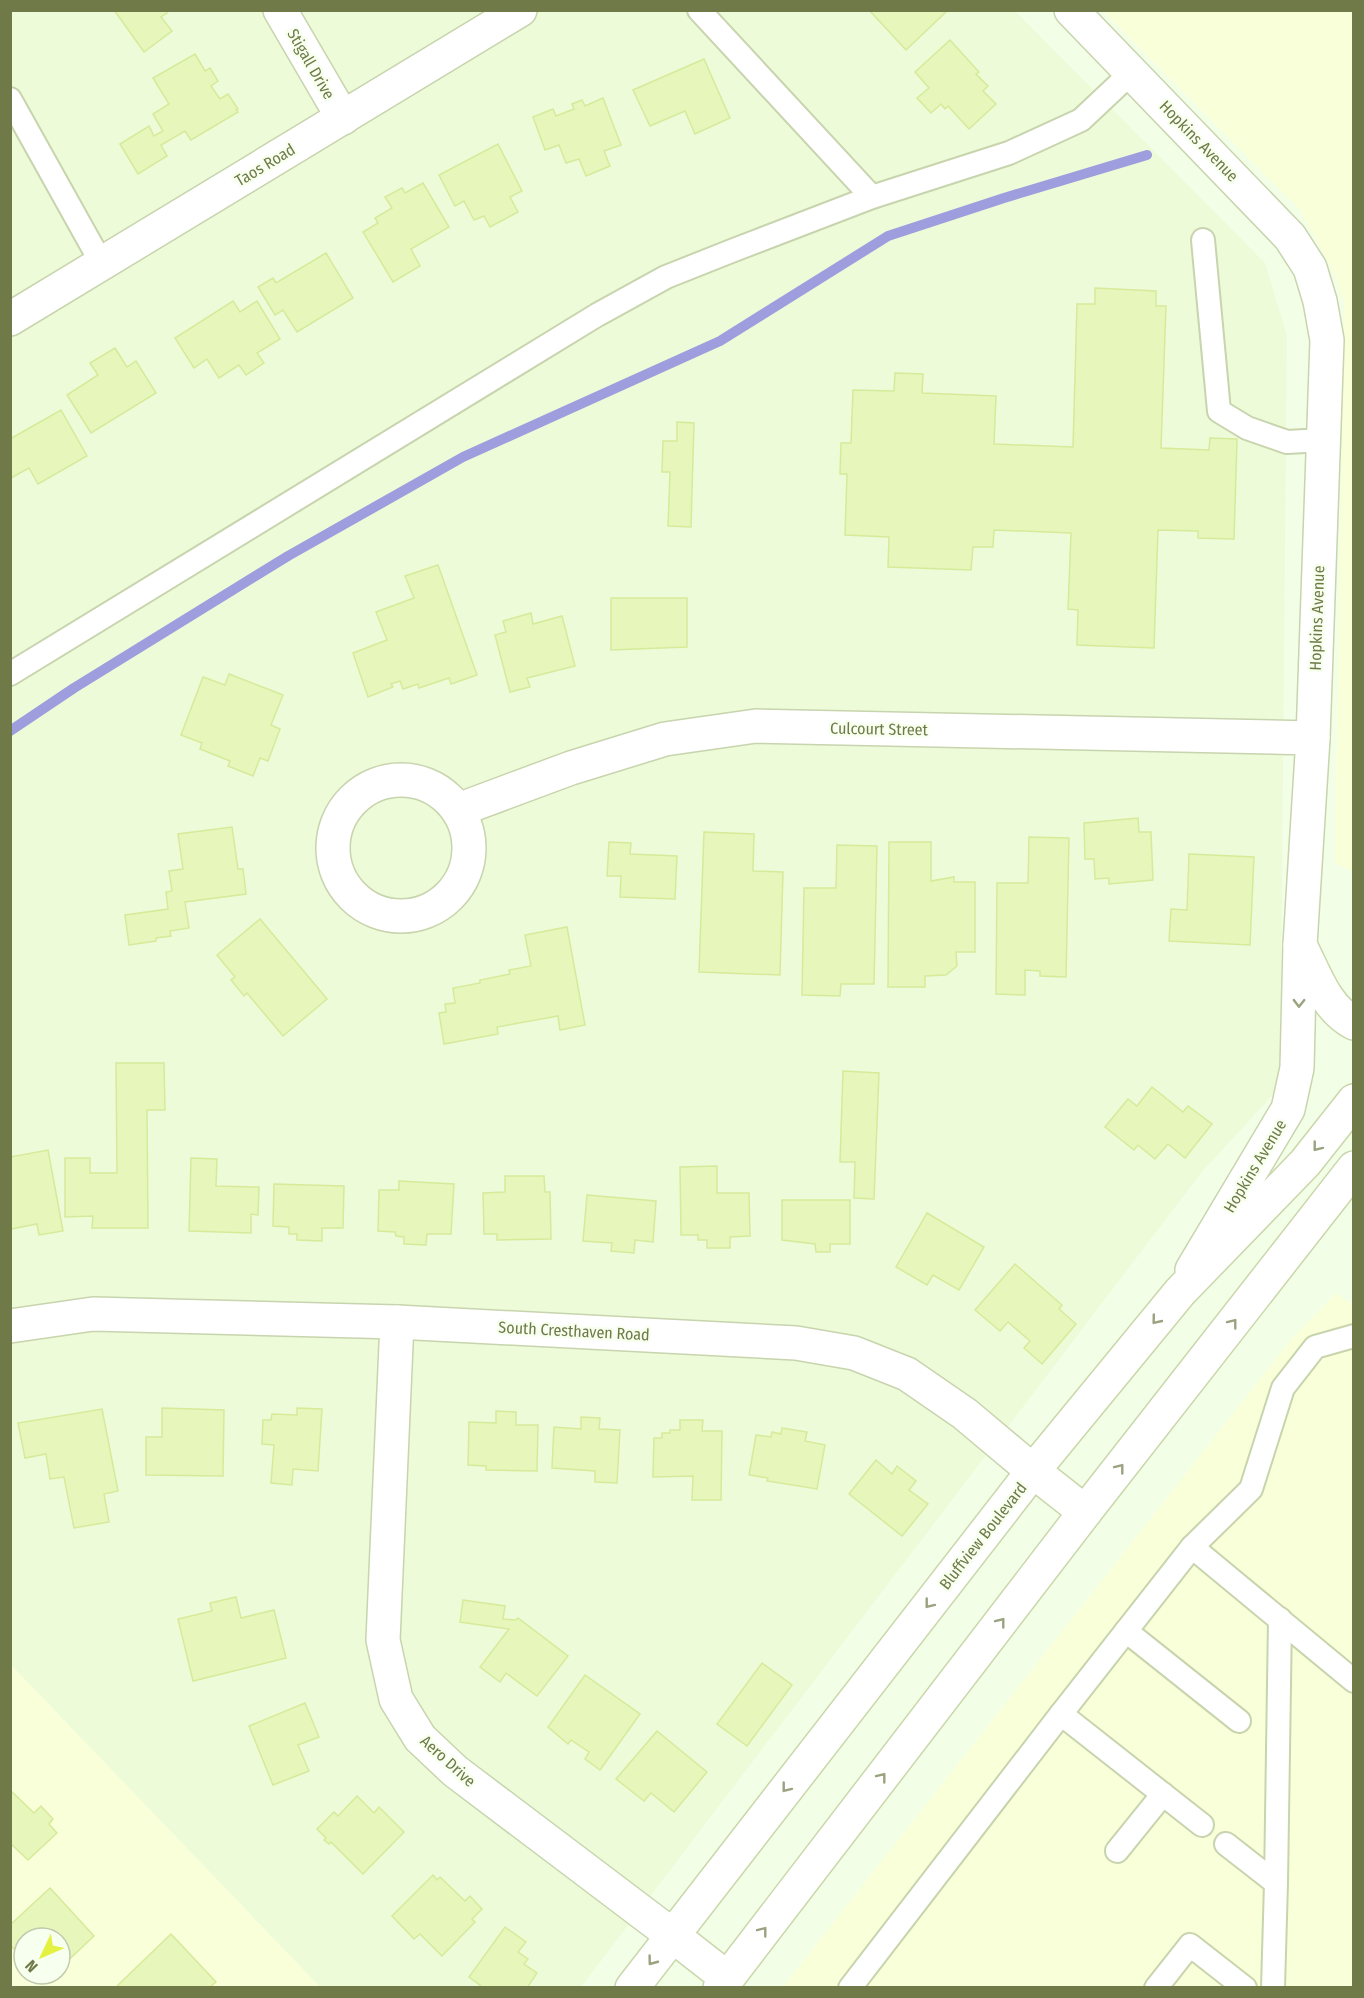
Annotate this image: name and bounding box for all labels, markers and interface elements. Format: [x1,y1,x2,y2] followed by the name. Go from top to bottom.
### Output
[283,25,339,103] street label: Stigall Drive
[1156,97,1242,186] street label: Hopkins Avenue
[232,140,298,190] street label: Taos Road
[1306,565,1328,671] street label: Hopkins Avenue
[830,719,929,739] street label: Culcourt Street
[1292,999,1305,1008] one-way arrow
[1220,1116,1290,1216] street label: Hopkins Avenue
[1314,1140,1325,1151] one-way arrow
[1153,1314,1164,1325] one-way arrow
[498,1318,650,1344] street label: South Cresthaven Road
[1225,1319,1236,1330] one-way arrow
[1112,1464,1123,1475] one-way arrow
[935,1479,1031,1593] street label: Bluffview Boulevard
[926,1597,937,1608] one-way arrow
[993,1618,1004,1629] one-way arrow
[417,1731,480,1791] street label: Aero Drive
[874,1773,885,1784] one-way arrow
[783,1781,794,1792] one-way arrow
[12,1926,72,1986] north arrow
[755,1927,766,1938] one-way arrow
[648,1955,659,1966] one-way arrow
[21,1956,42,1976] text: N

